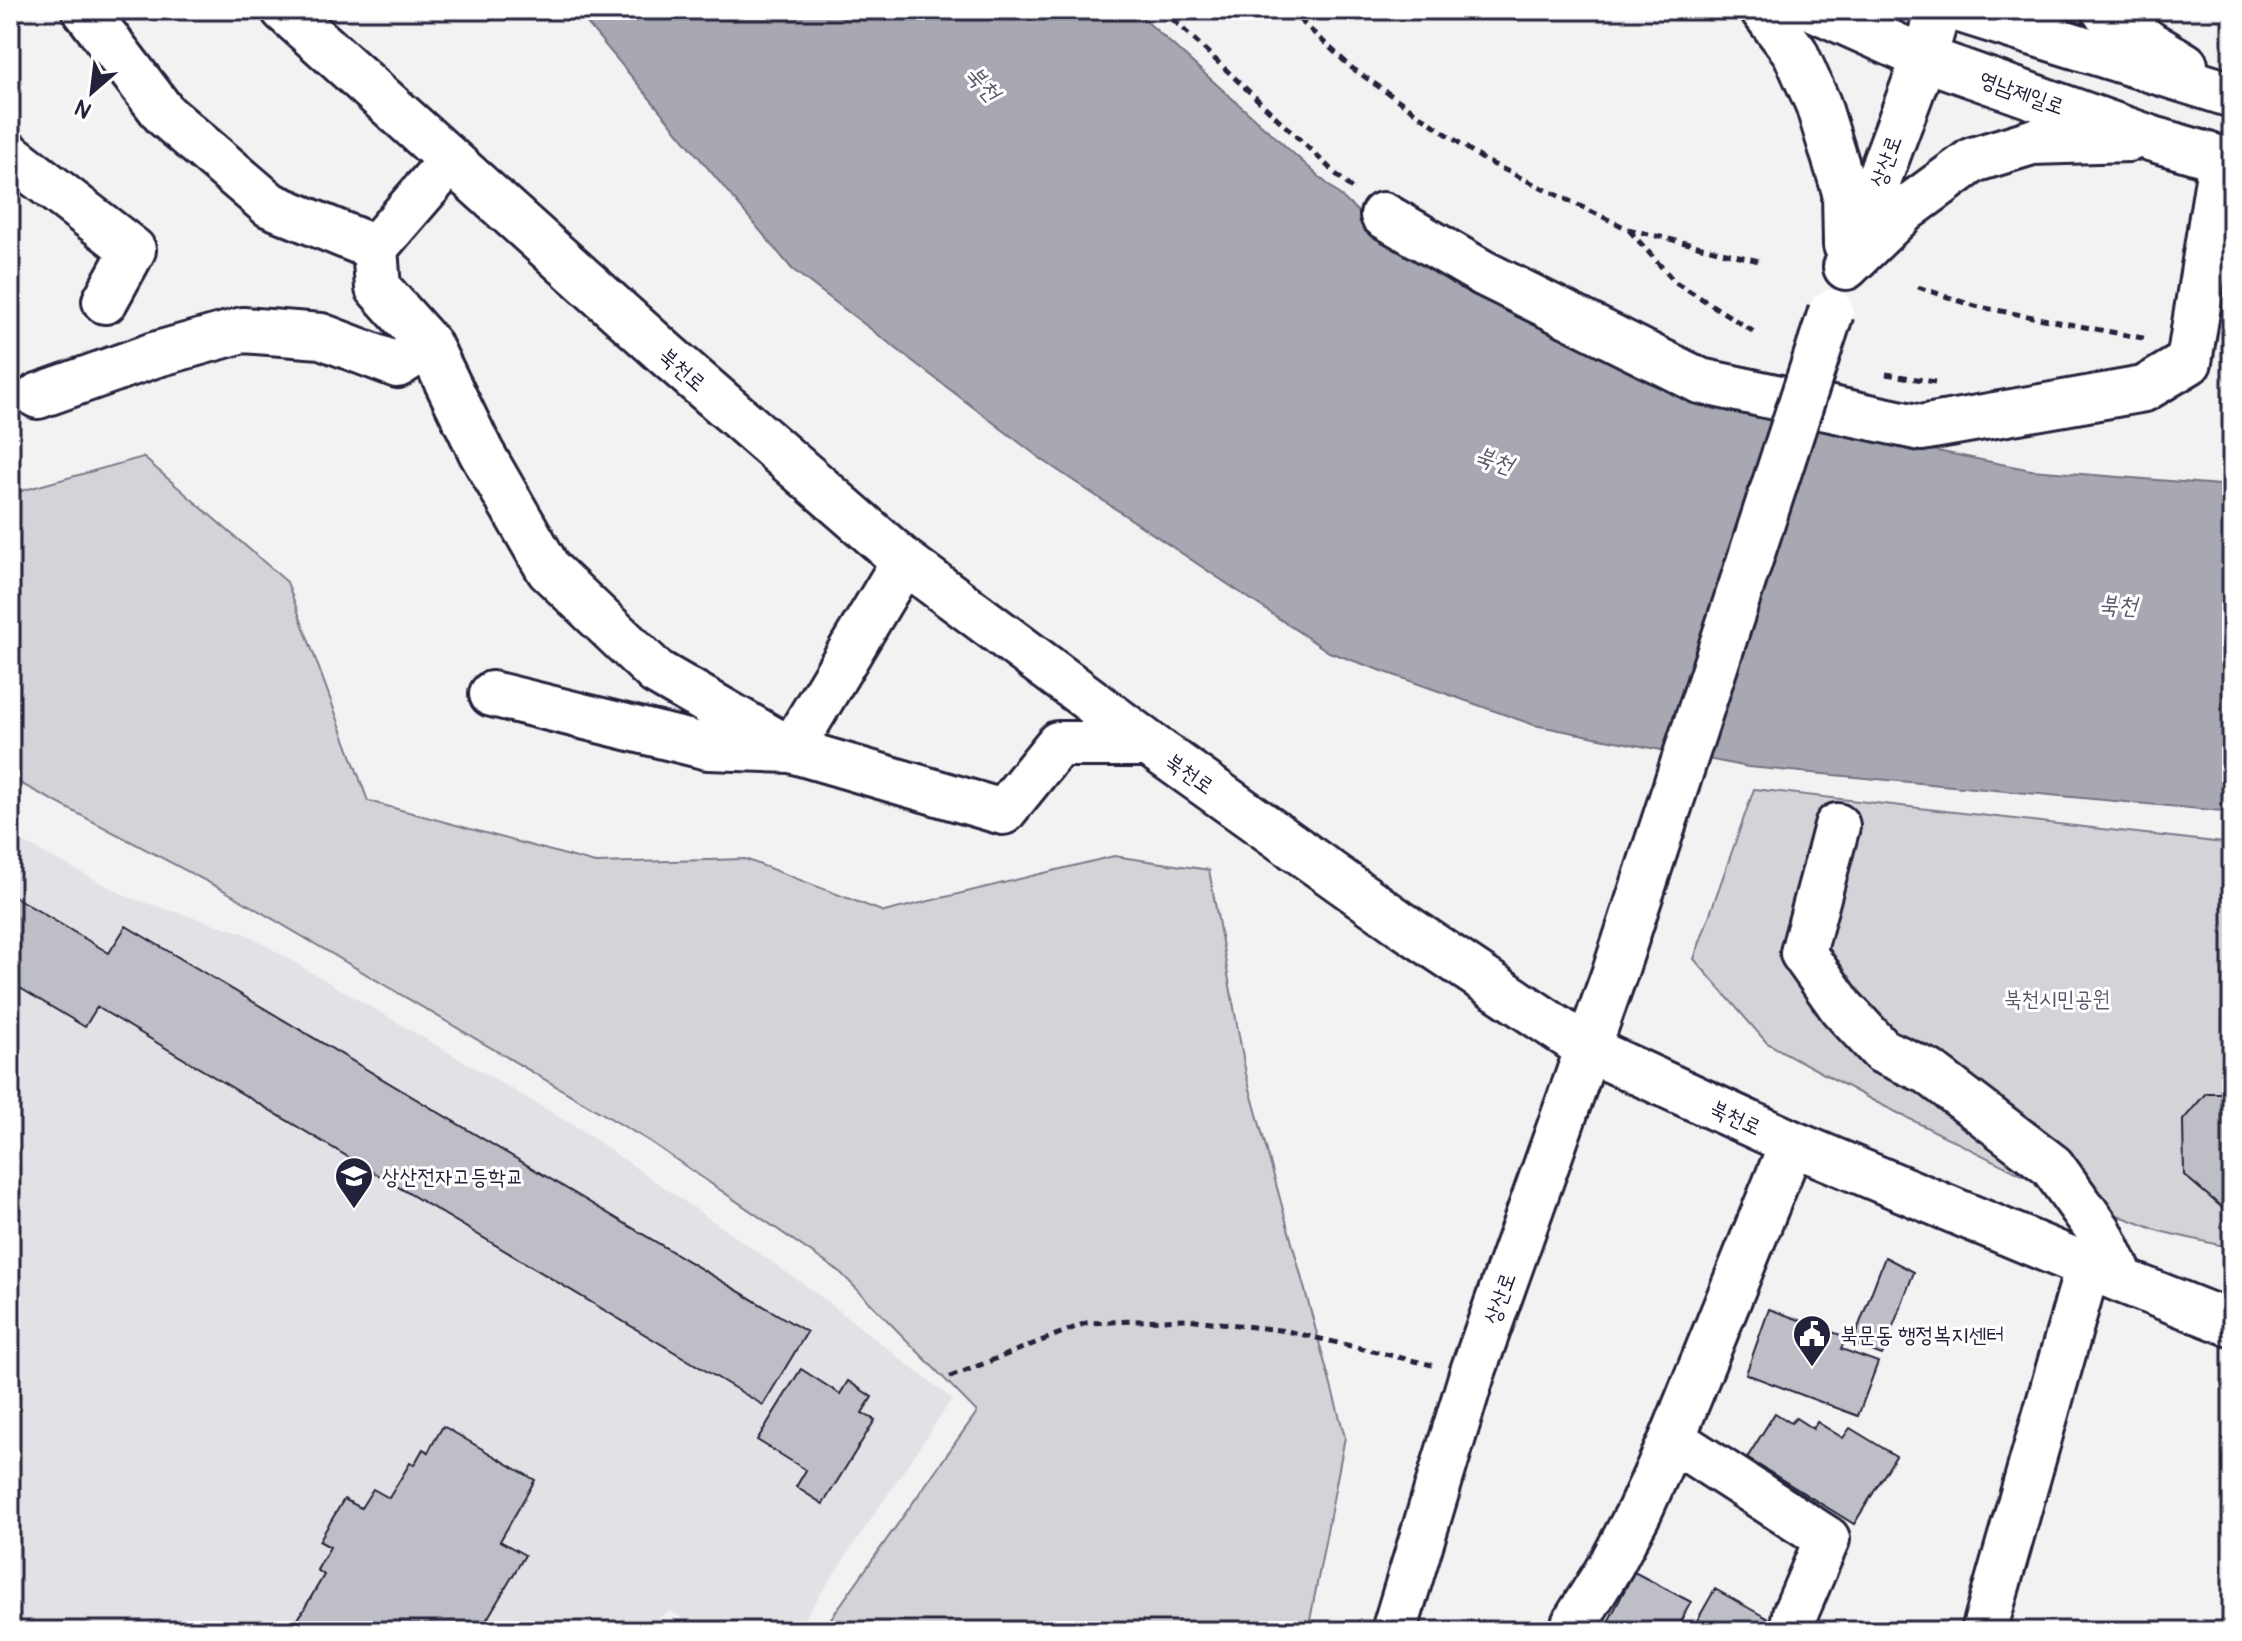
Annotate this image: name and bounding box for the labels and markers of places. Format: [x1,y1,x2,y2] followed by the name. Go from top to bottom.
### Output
[333,1155,375,1210] school or university icon: 상산전자고등학교
[382,1163,524,1191] place label: 상산전자고등학교
[1791,1313,1833,1368] public building icon: 북문동 행정복지센터
[1840,1321,2004,1349] place label: 북문동 행정복지센터

